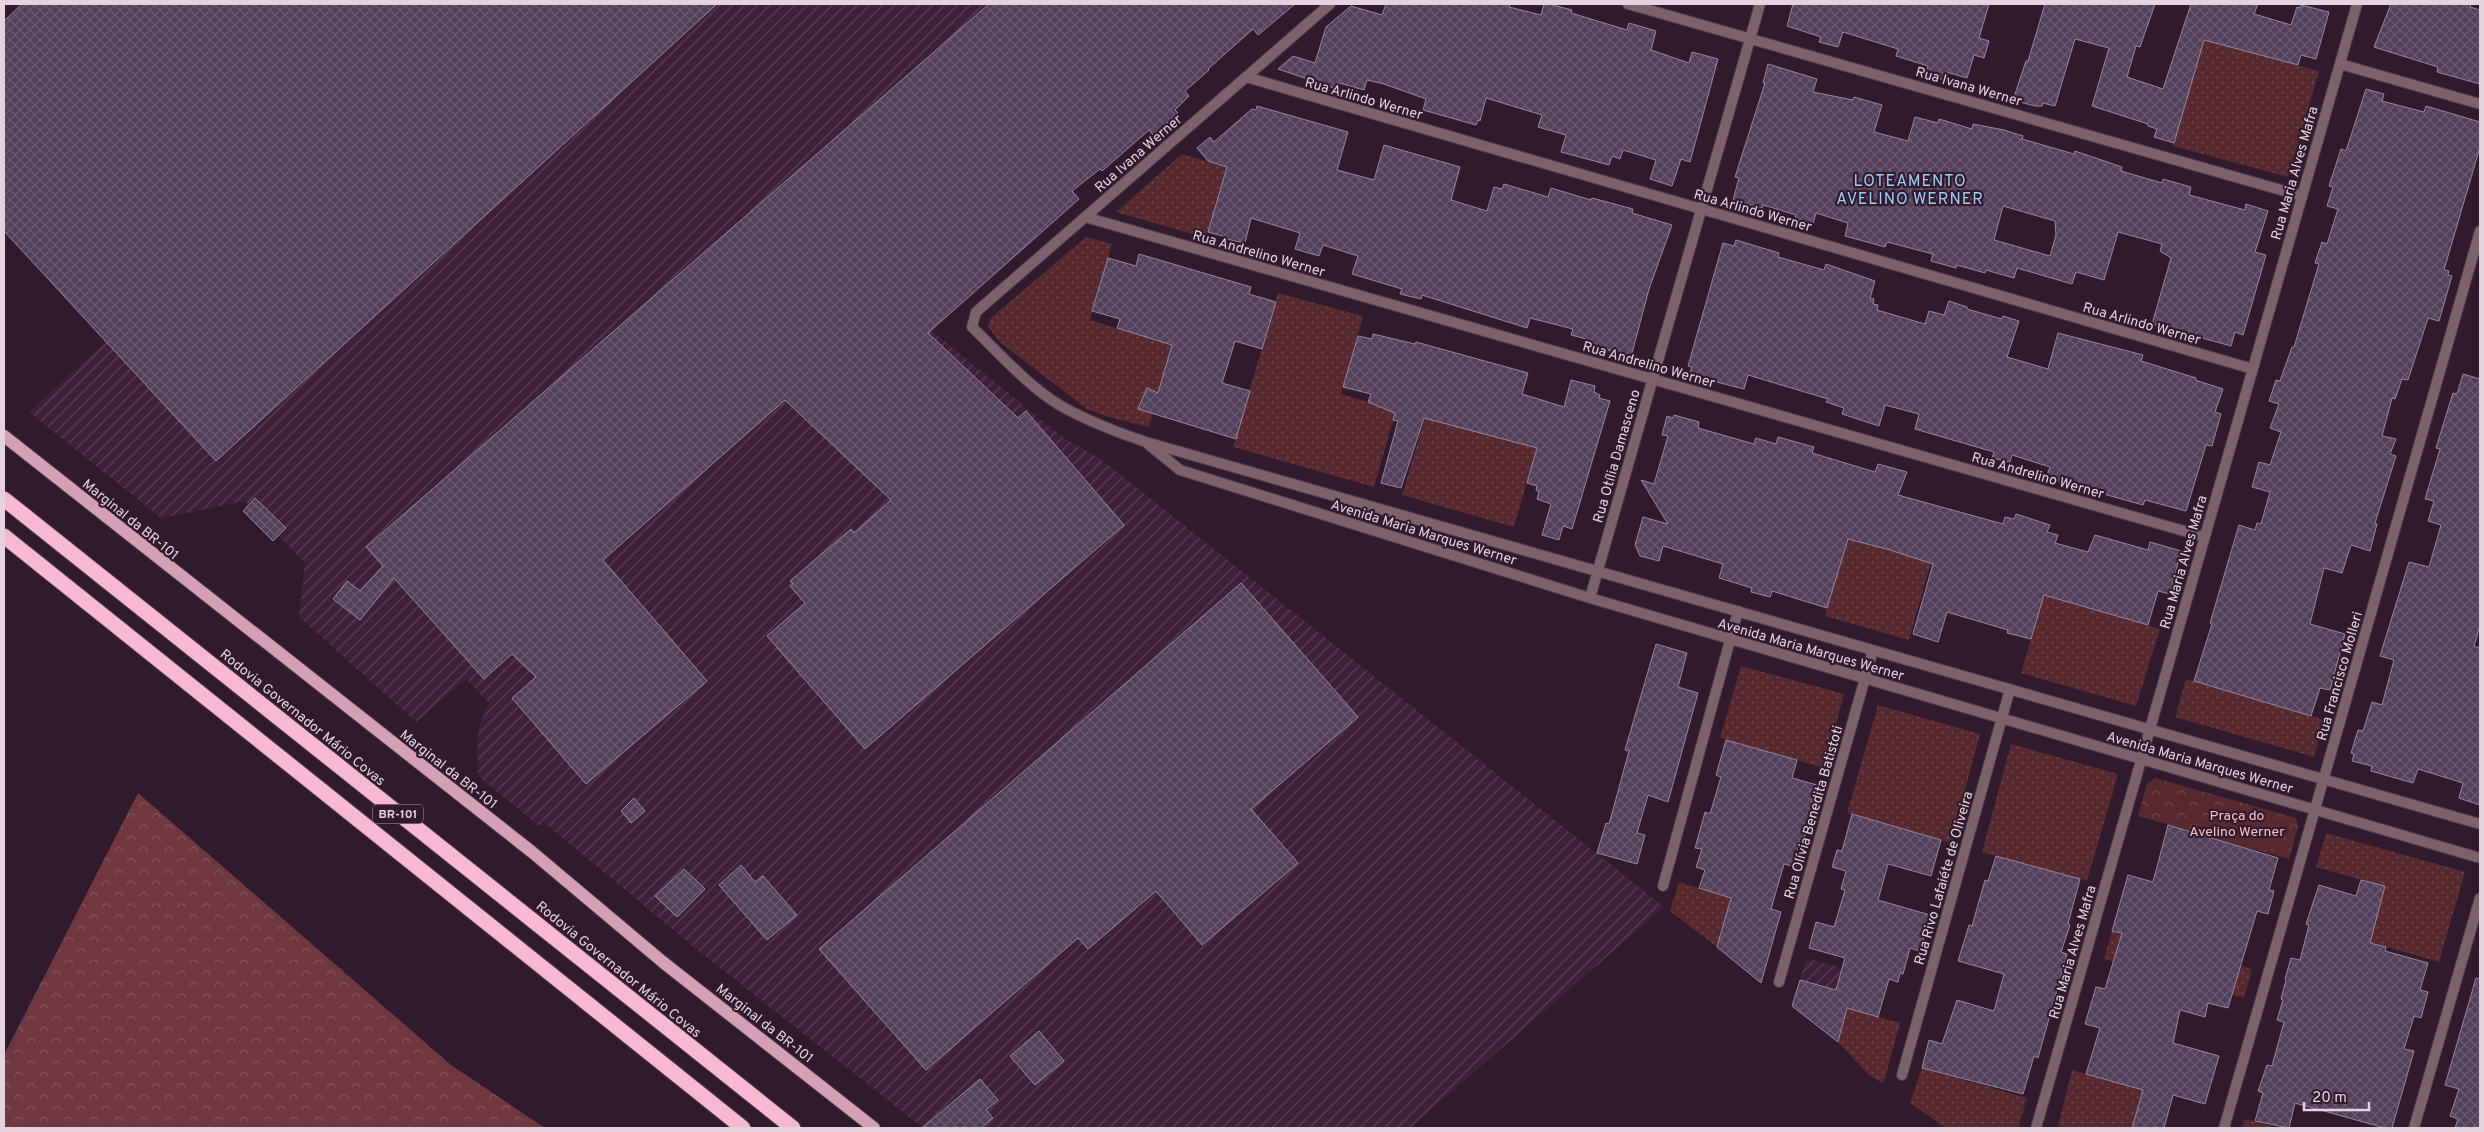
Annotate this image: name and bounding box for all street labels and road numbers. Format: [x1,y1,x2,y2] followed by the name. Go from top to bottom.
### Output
[1913,64,2024,111] street label: Rua Ivana Werner
[1303,74,1425,125] street label: Rua Arlindo Werner
[2268,105,2323,242] street label: Rua Maria Alves Mafra
[1092,111,1187,197] street label: Rua Ivana Werner
[1692,186,1814,237] street label: Rua Arlindo Werner
[1190,227,1327,282] street label: Rua Andrelino Werner
[2081,299,2203,350] street label: Rua Arlindo Werner
[1580,338,1717,393] street label: Rua Andrelino Werner
[1590,388,1645,525] street label: Rua Otília Damasceno
[1969,449,2106,504] street label: Rua Andrelino Werner
[78,476,182,564] street label: Marginal da BR-101
[2157,494,2212,631] street label: Rua Maria Alves Mafra
[1329,497,1519,570] street label: Avenida Maria Marques Werner
[2314,610,2367,743] street label: Rua Francisco Molleri
[1715,616,1906,685] street label: Avenida Maria Marques Werner
[216,646,388,790] street label: Rodovia Governador Mário Covas
[1782,724,1847,901] street label: Rua Olívia Benedita Batistoti
[396,727,500,814] street label: Marginal da BR-101
[2104,729,2295,798] street label: Avenida Maria Marques Werner
[1911,790,1977,967] street label: Rua Rivo Lafaiéte de Oliveira
[373,804,423,824] road number: BR-101
[2046,884,2101,1021] street label: Rua Maria Alves Mafra
[532,898,704,1042] street label: Rodovia Governador Mário Covas
[712,981,816,1068] street label: Marginal da BR-101

